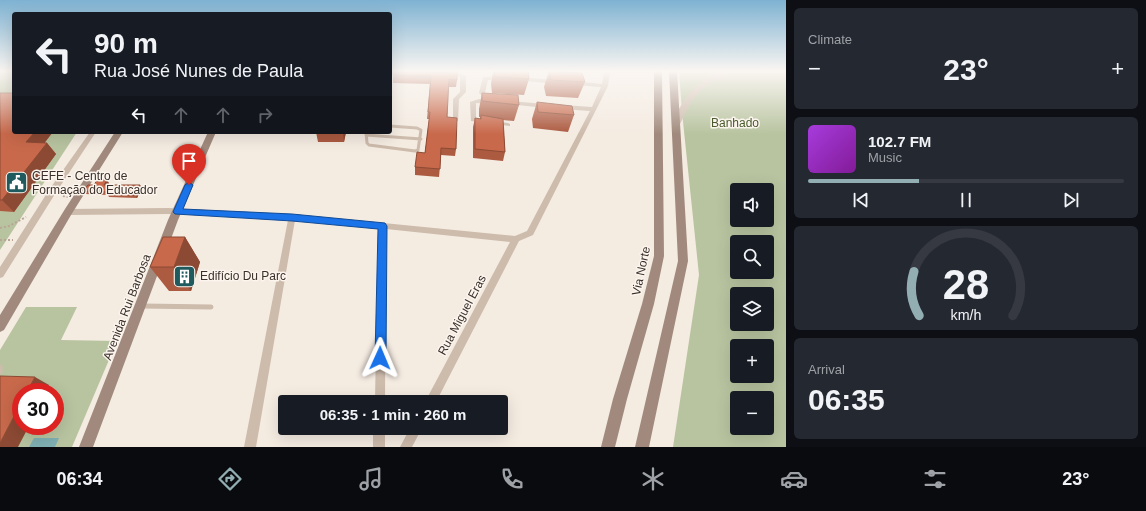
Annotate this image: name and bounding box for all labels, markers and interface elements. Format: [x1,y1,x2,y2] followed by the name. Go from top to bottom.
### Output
[28,28,80,80] icon: left
[94,28,158,59] text: 90 m
[808,32,852,47] text: Climate
[943,53,989,86] text: 23°
[808,56,821,81] text: −
[1111,56,1124,81] text: +
[94,61,303,81] text: Rua José Nunes de Paula
[128,104,150,126] icon: left
[170,104,192,126] icon: ahead
[212,104,234,126] icon: ahead
[254,104,276,126] icon: right
[711,116,759,130] park label: Banhado
[868,133,931,150] text: 102.7 FM
[172,144,206,185] pin
[178,150,200,172] icon: arrive
[868,150,902,165] text: Music
[32,169,157,197] place label: CEFE - Centro de Formação do Educador
[4,170,30,196] public building icon: CEFE - Centro de Formação do Educador
[730,183,774,435] map controls
[730,183,774,227] button: sound
[850,189,872,211] icon: previous
[955,189,977,211] icon: pause
[1060,189,1082,211] icon: next
[730,235,774,279] button: search
[629,245,653,297] street label: Via Norte
[100,252,154,362] street label: Avenida Rui Barbosa
[943,261,989,308] text: 28
[172,263,198,289] building icon: Edifício Du Parc
[200,269,286,283] place label: Edifício Du Parc
[435,273,489,357] street label: Rua Miguel Eras
[730,287,774,331] button: layers
[951,307,982,323] text: km/h
[359,337,401,379] position arrow
[730,339,774,383] button: +
[808,362,845,377] text: Arrival
[12,383,64,435] speed limit sign: 30
[808,383,885,416] text: 06:35
[730,391,774,435] button: −
[320,406,466,423] text: 06:35 · 1 min · 260 m
[216,465,244,493] icon: directions
[357,465,385,493] icon: music
[498,465,526,493] icon: phone
[639,465,667,493] icon: climate
[780,465,808,493] icon: car
[921,465,949,493] icon: filters
[57,469,103,489] text: 06:34
[1062,469,1089,489] text: 23°

